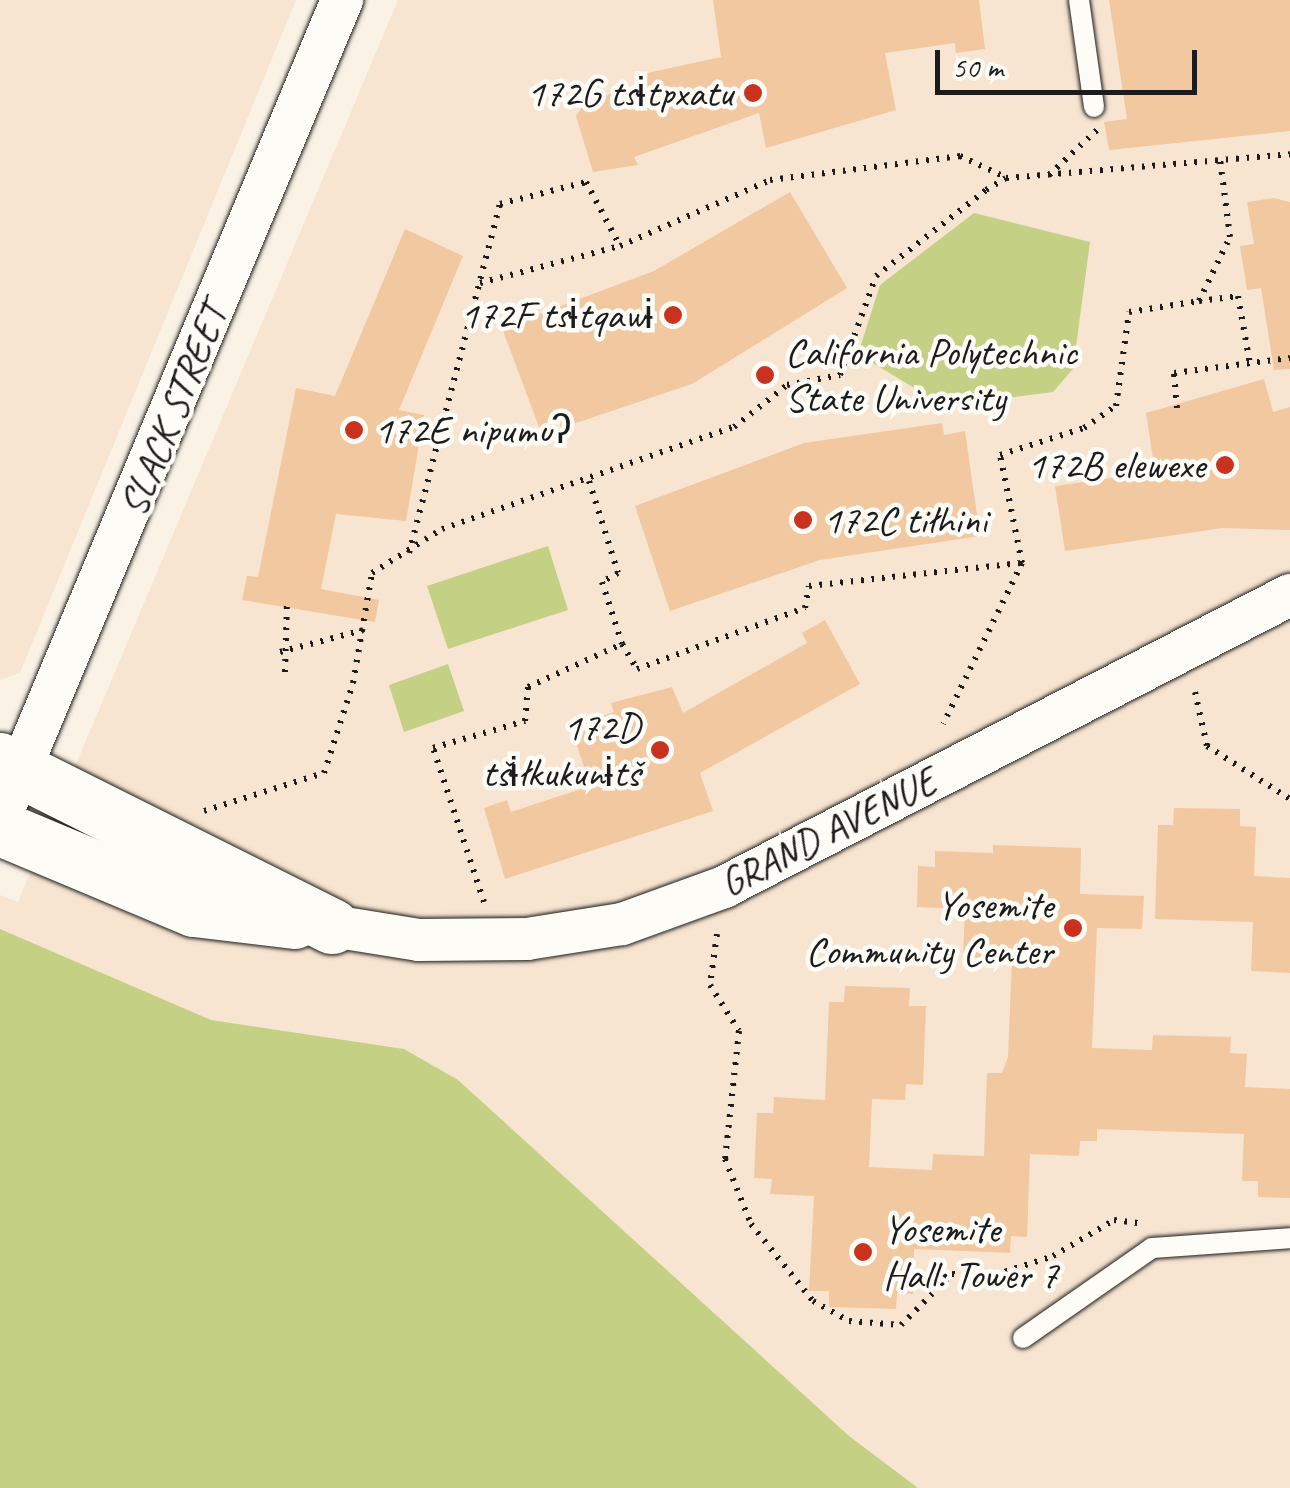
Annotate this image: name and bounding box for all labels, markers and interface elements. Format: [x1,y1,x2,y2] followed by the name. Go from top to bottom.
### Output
[940,30,1202,92] scale bar
[952,48,1003,86] text: 50 m
[526,69,733,117] place label: 172G tsɨtpxatu
[742,82,764,104] marker: 172G tsɨtpxatu
[460,291,653,339] place label: 172F tsɨtqawɨ
[109,297,237,523] street label: SLACK STREET
[662,304,684,326] marker: 172F tsɨtqawɨ
[785,328,1077,422] place label: California Polytechnic State University
[754,364,776,386] marker: California Polytechnic State University
[374,406,571,454] place label: 172E nipumuʔ
[343,419,365,441] marker: 172E nipumuʔ
[1027,441,1205,489] place label: 172B elewexe
[1214,454,1236,476] marker: 172B elewexe
[823,496,987,544] place label: 172C tiłhini
[792,509,814,531] marker: 172C tiłhini
[482,703,640,797] place label: 172D tšɨłkukunɨtš
[649,739,671,761] marker: 172D tšɨłkukunɨtš
[712,757,944,907] street label: GRAND AVENUE
[806,881,1053,975] place label: Yosemite Community Center
[1062,917,1084,939] marker: Yosemite Community Center
[883,1205,1058,1299] place label: Yosemite Hall: Tower 7
[852,1241,874,1263] marker: Yosemite Hall: Tower 7

